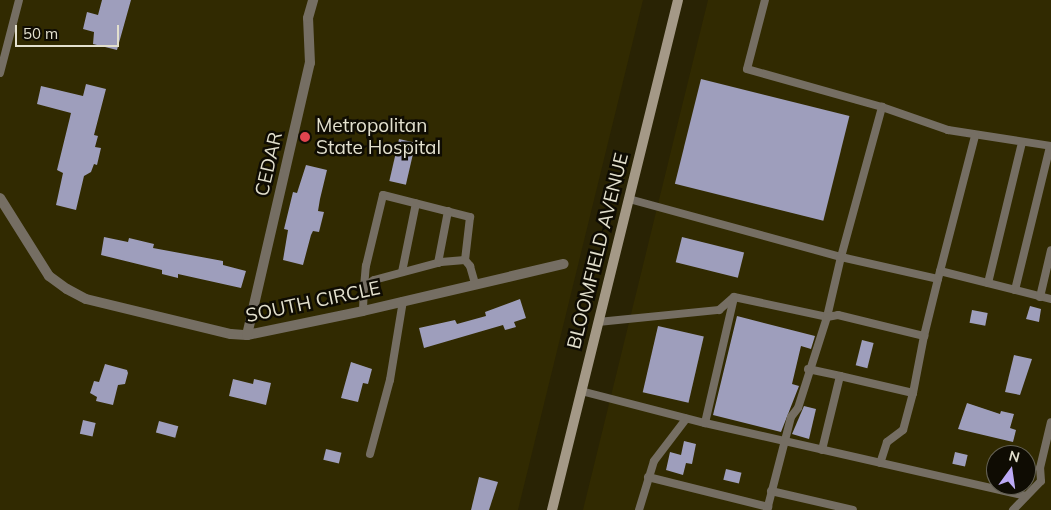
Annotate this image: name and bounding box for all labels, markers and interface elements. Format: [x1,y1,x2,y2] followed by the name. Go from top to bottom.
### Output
[18,15,121,47] scale bar
[23,24,58,43] text: 50 m
[316,115,441,159] place label: Metropolitan State Hospital
[251,130,287,198] street label: CEDAR
[298,130,312,144] marker: Metropolitan State Hospital
[563,151,633,351] street label: BLOOMFIELD AVENUE
[244,277,382,327] street label: SOUTH CIRCLE
[986,445,1036,495] north arrow
[1007,446,1022,466] text: N

